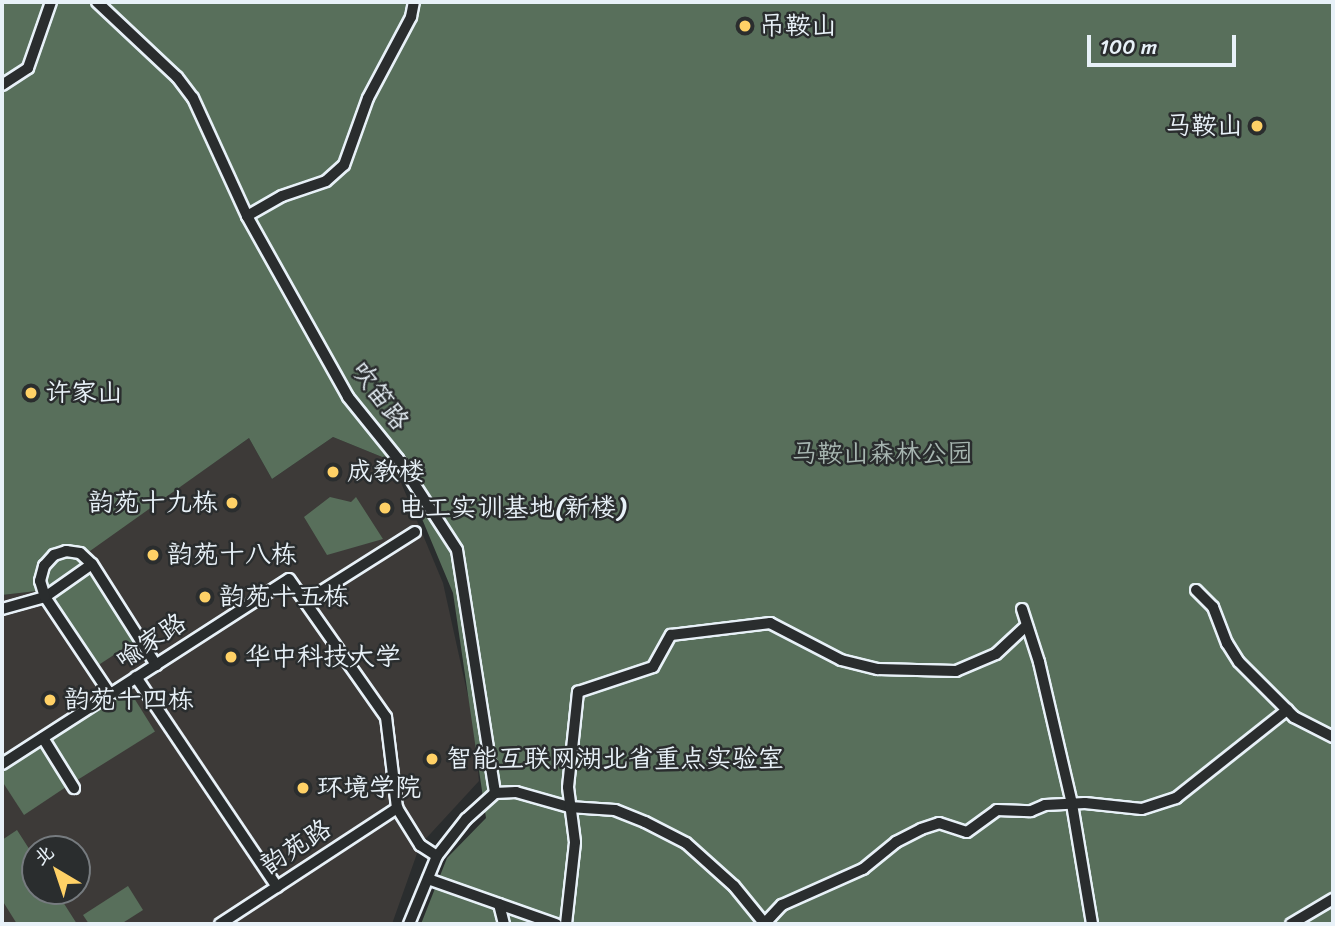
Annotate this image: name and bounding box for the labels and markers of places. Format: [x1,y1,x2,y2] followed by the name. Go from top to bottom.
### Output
[759,10,837,42] place label: 吊鞍山
[737,18,753,34] marker: 吊鞍山
[1165,110,1243,142] place label: 马鞍山
[1249,118,1265,134] marker: 马鞍山
[45,377,123,409] place label: 许家山
[23,385,39,401] marker: 许家山
[347,456,425,488] place label: 成教楼
[325,464,341,480] marker: 成教楼
[88,487,218,519] place label: 韵苑十九栋
[399,492,625,524] place label: 电工实训基地(新楼)
[224,495,240,511] marker: 韵苑十九栋
[377,500,393,516] marker: 电工实训基地(新楼)
[167,539,297,571] place label: 韵苑十八栋
[145,547,161,563] marker: 韵苑十八栋
[219,581,349,613] place label: 韵苑十五栋
[197,589,213,605] marker: 韵苑十五栋
[245,641,401,673] place label: 华中科技大学
[223,649,239,665] marker: 华中科技大学
[64,684,194,716] place label: 韵苑十四栋
[42,692,58,708] marker: 韵苑十四栋
[446,743,784,775] place label: 智能互联网湖北省重点实验室
[424,751,440,767] marker: 智能互联网湖北省重点实验室
[317,772,421,804] place label: 环境学院
[295,780,311,796] marker: 环境学院

